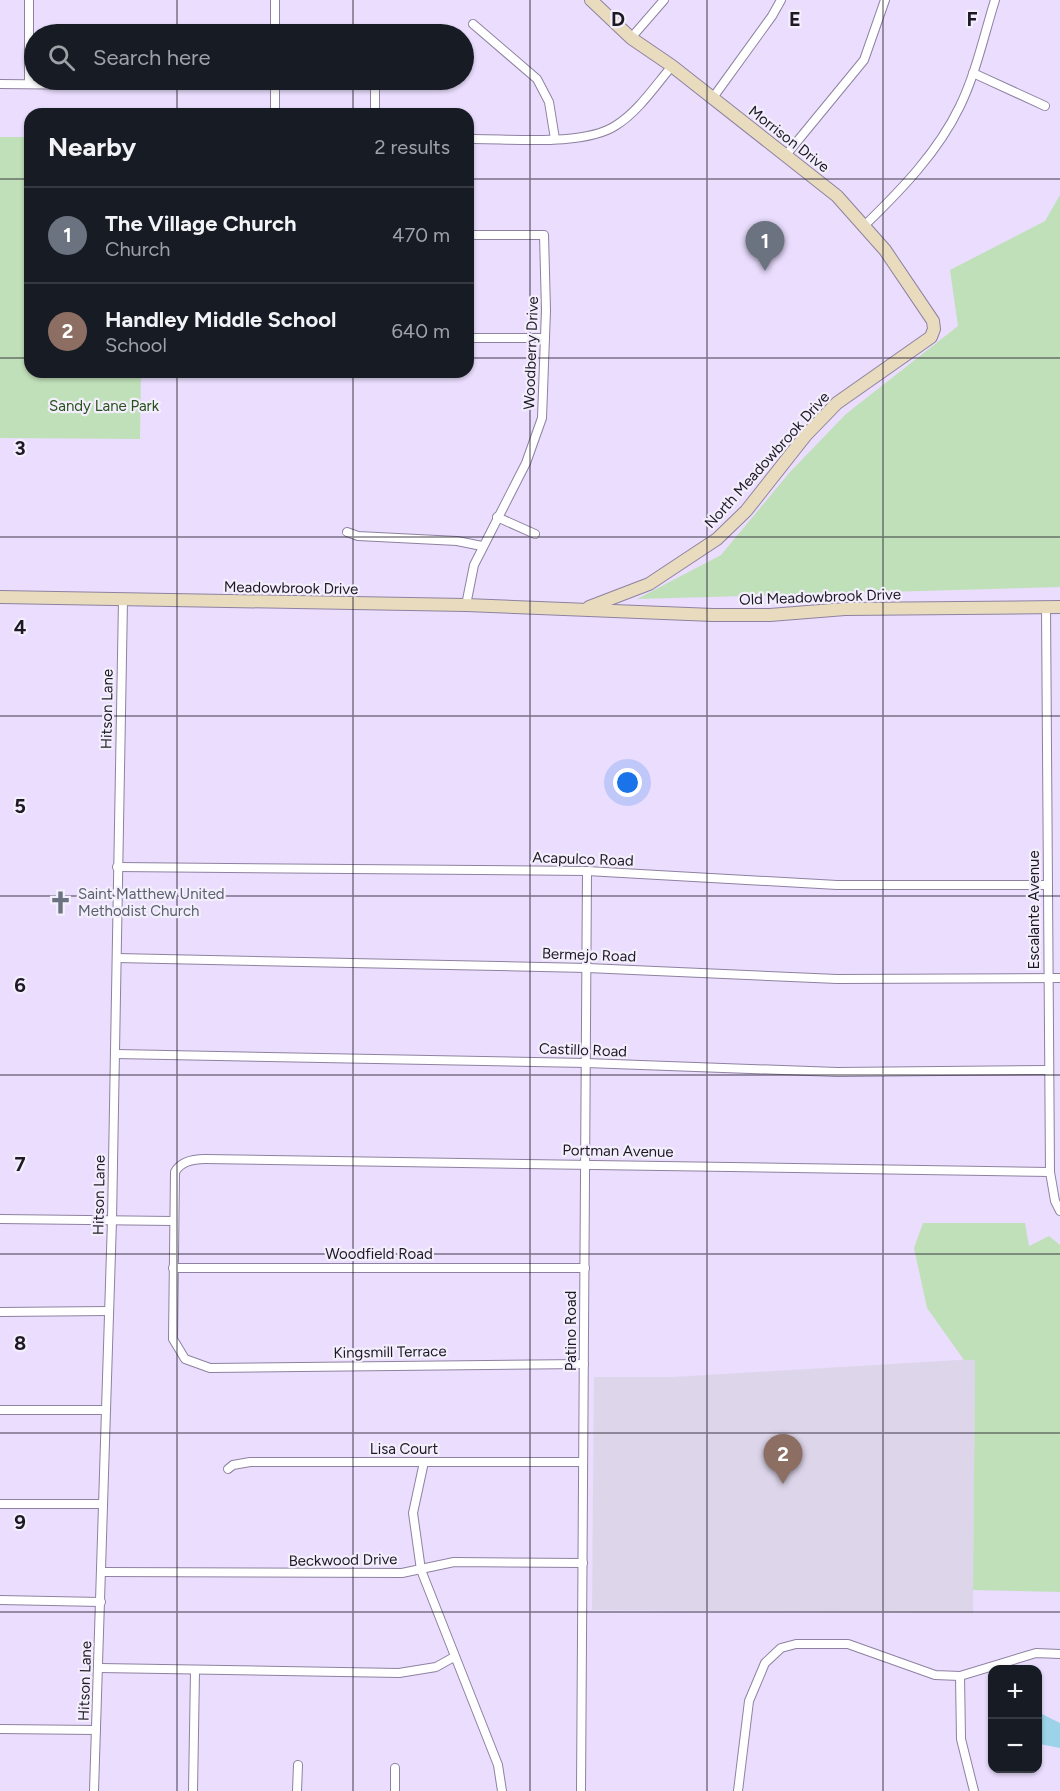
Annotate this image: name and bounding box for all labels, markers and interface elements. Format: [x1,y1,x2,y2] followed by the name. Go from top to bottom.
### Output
[611,7,625,31] text: D
[789,7,801,31] text: E
[966,7,978,31] text: F
[24,24,474,90] search box
[45,41,78,74] icon: search
[93,44,211,71] text: Search here
[745,102,833,176] street label: Morrison Drive
[48,131,136,163] text: Nearby
[374,135,450,159] text: 2 results
[105,210,297,237] text: The Village Church
[746,222,784,271] pin: 1
[63,223,72,247] text: 1
[392,223,450,247] text: 470 m
[105,237,170,261] text: Church
[520,296,542,410] street label: Woodberry Drive
[105,306,336,333] text: Handley Middle School
[62,319,73,343] text: 2
[391,319,450,343] text: 640 m
[105,333,167,357] text: School
[701,388,833,532] street label: North Meadowbrook Drive
[49,397,160,415] park label: Sandy Lane Park
[14,436,26,460] text: 3
[224,578,358,598] street label: Meadowbrook Drive
[739,585,901,609] street label: Old Meadowbrook Drive
[14,615,27,639] text: 4
[97,669,117,749] street label: Hitson Lane
[613,768,642,797] your location
[14,794,26,818] text: 5
[532,848,634,870] street label: Acapulco Road
[1025,850,1043,970] street label: Escalante Avenue
[78,885,225,920] place label: Saint Matthew United Methodist Church
[47,890,73,916] church icon: Saint Matthew United Methodist Church
[542,944,636,966] street label: Bermejo Road
[14,973,26,997] text: 6
[539,1039,627,1061] street label: Castillo Road
[562,1141,674,1161] street label: Portman Avenue
[14,1152,26,1176] text: 7
[89,1155,109,1235] street label: Hitson Lane
[325,1245,433,1263] street label: Woodfield Road
[562,1291,580,1371] street label: Patino Road
[14,1331,26,1355] text: 8
[333,1342,447,1362] street label: Kingsmill Terrace
[764,1434,802,1484] pin: 2
[370,1440,438,1458] street label: Lisa Court
[14,1510,26,1534] text: 9
[288,1550,398,1570] street label: Beckwood Drive
[75,1641,95,1721] street label: Hitson Lane
[988,1665,1042,1773] map controls
[988,1665,1042,1719] button: +
[988,1719,1042,1773] button: −

